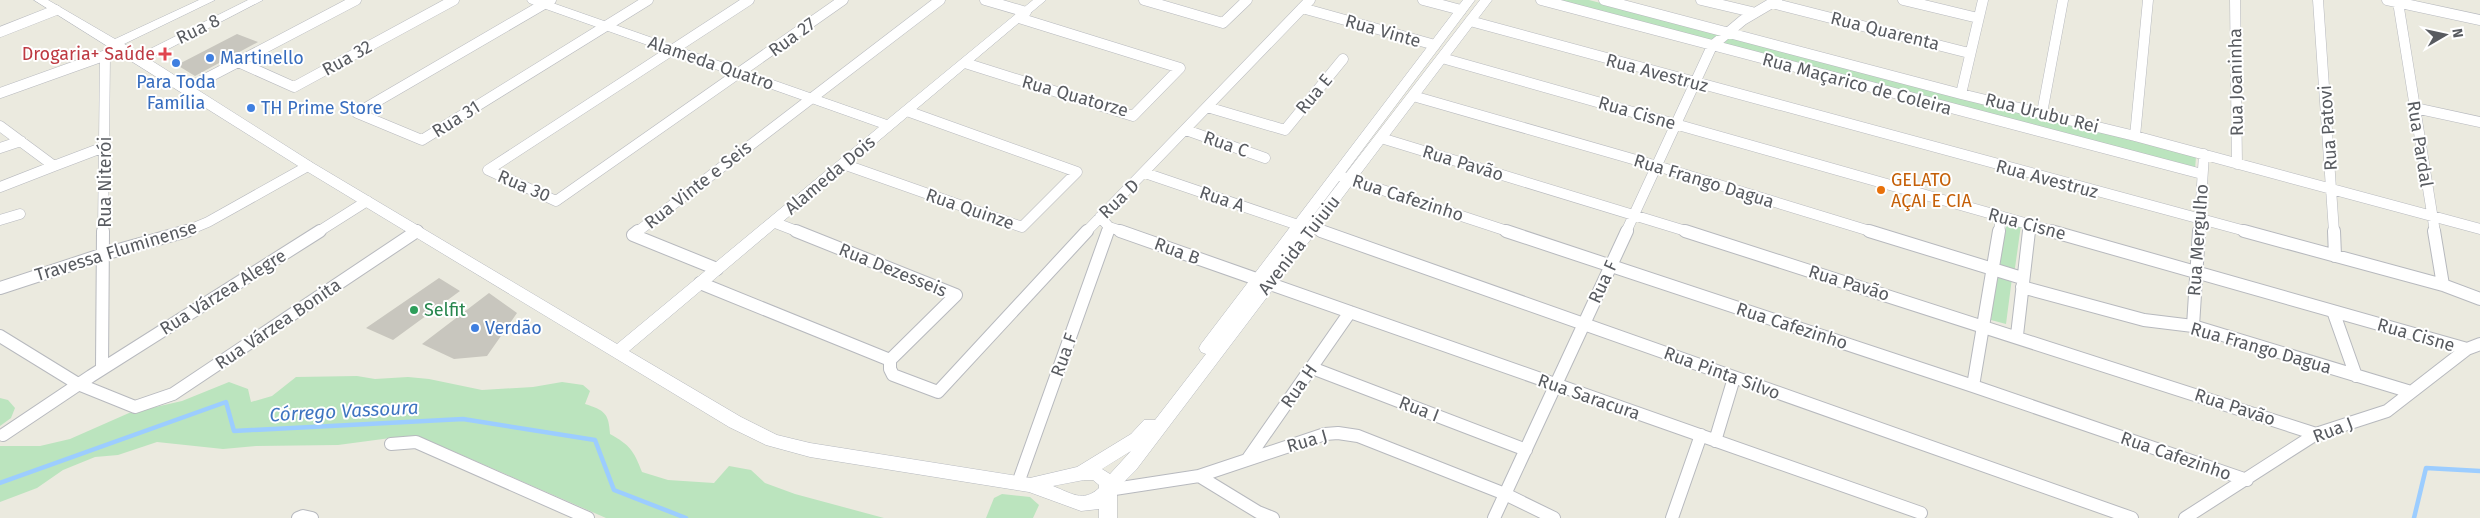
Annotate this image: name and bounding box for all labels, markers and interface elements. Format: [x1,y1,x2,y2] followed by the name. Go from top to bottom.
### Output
[1828,7,1942,55] street label: Rua Quarenta
[173,9,223,49] street label: Rua 8
[1343,10,1423,52] street label: Rua Vinte
[2420,10,2470,60] north arrow
[764,13,820,61] street label: Rua 27
[2448,27,2466,39] text: N
[2224,28,2248,136] street label: Rua Joaninha
[645,31,777,95] street label: Alameda Quatro
[318,35,376,81] street label: Rua 32
[22,43,155,65] place label: Drogaria+ Saúde
[220,47,304,69] place label: Martinello
[159,48,171,60] marker: Drogaria+ Saúde
[1760,48,1954,120] street label: Rua Maçarico de Coleira
[1603,49,1711,97] street label: Rua Avestruz
[204,52,216,64] marker: Martinello
[170,57,182,69] marker: Para Toda Família
[1291,69,1337,119] street label: Rua E
[1019,70,1131,122] street label: Rua Quatorze
[136,71,216,114] place label: Para Toda Família
[2314,84,2342,172] street label: Rua Patovi
[1983,88,2101,138] street label: Rua Urubu Rei
[1596,91,1678,135] street label: Rua Cisne
[428,96,484,142] street label: Rua 31
[261,97,382,119] place label: TH Prime Store
[2402,99,2438,189] street label: Rua Pardal
[245,102,257,114] marker: TH Prime Store
[1201,126,1251,162] street label: Rua C
[780,131,880,219] street label: Alameda Dois
[94,136,116,228] street label: Rua Niterói
[640,136,756,234] street label: Rua Vinte e Seis
[1420,140,1506,186] street label: Rua Pavão
[1631,149,1777,213] street label: Rua Frango Dagua
[1993,155,2101,203] street label: Rua Avestruz
[494,165,554,207] street label: Rua 30
[1891,169,1972,212] place label: GELATO AÇAI E CIA
[1350,170,1466,226] street label: Rua Cafezinho
[1094,175,1144,223] street label: Rua D
[1197,181,1248,217] street label: Rua A
[2183,183,2213,297] street label: Rua Mergulho
[923,184,1017,234] street label: Rua Quinze
[1875,184,1887,196] marker: GELATO AÇAI E CIA
[1253,191,1345,299] street label: Avenida Tuiuiu
[1986,203,2068,245] street label: Rua Cisne
[32,216,200,286] street label: Travessa Fluminense
[1151,233,1203,269] street label: Rua B
[836,238,950,302] street label: Rua Dezesseis
[156,244,290,340] street label: Rua Várzea Alegre
[1584,257,1622,307] street label: Rua F
[1806,260,1892,306] street label: Rua Pavão
[211,274,345,374] street label: Rua Várzea Bonita
[1734,298,1850,354] street label: Rua Cafezinho
[424,299,466,321] place label: Selfit
[408,304,420,316] marker: Selfit
[2375,313,2457,357] street label: Rua Cisne
[485,317,542,339] place label: Verdão
[2188,317,2334,379] street label: Rua Frango Dagua
[469,322,481,334] marker: Verdão
[1046,330,1082,380] street label: Rua F
[1661,342,1783,404] street label: Rua Pinta Silvo
[1276,360,1322,412] street label: Rua H
[1535,369,1643,425] street label: Rua Saracura
[2192,384,2278,430] street label: Rua Pavão
[1396,391,1442,427] street label: Rua I
[269,396,419,426] water label: Córrego Vassoura
[2310,412,2356,448] street label: Rua J
[1284,425,1330,457] street label: Rua J
[2118,427,2234,485] street label: Rua Cafezinho

